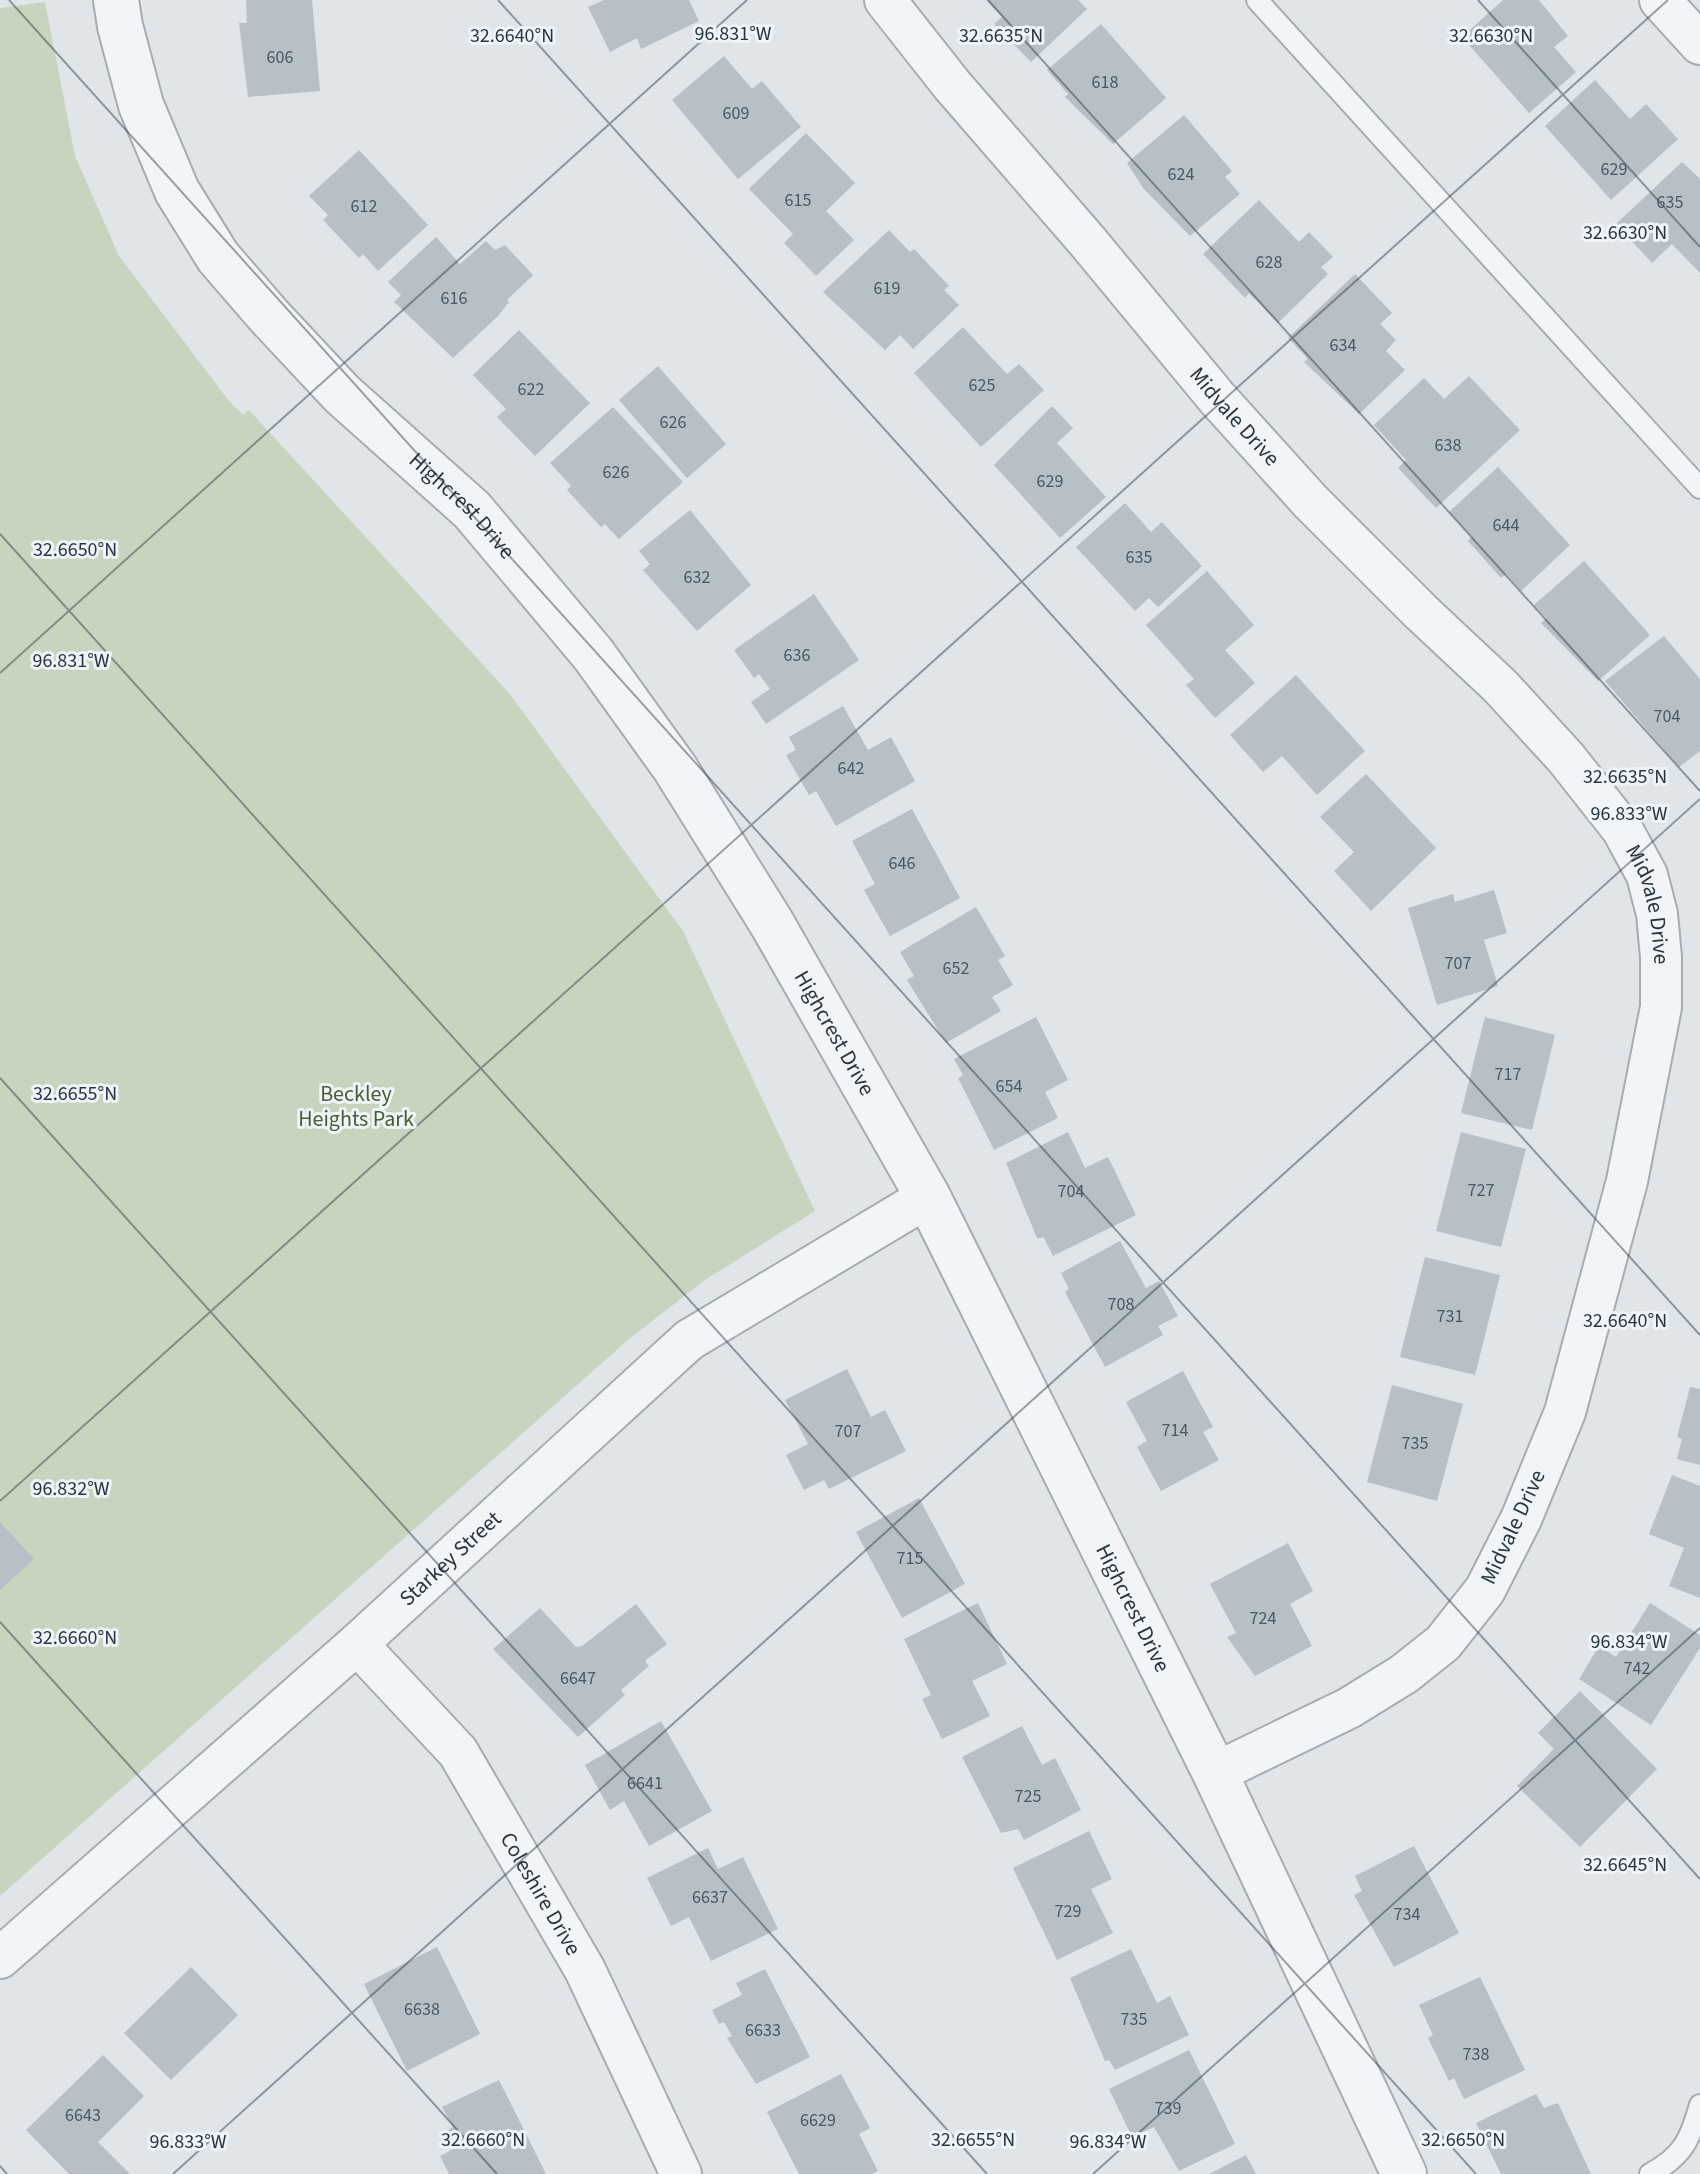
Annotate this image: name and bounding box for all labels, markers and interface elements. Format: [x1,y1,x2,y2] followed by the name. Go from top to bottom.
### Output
[694,20,772,48] text: 96.831°W
[470,22,554,50] text: 32.6640°N
[959,22,1043,50] text: 32.6635°N
[1449,22,1533,50] text: 32.6630°N
[267,45,293,70] house number: 606
[1092,70,1118,95] house number: 618
[723,101,749,126] house number: 609
[1601,157,1627,182] house number: 629
[1168,162,1194,187] house number: 624
[785,188,811,213] house number: 615
[1657,190,1683,215] house number: 635
[351,194,377,219] house number: 612
[1583,219,1667,247] text: 32.6630°N
[1256,250,1282,275] house number: 628
[874,276,900,301] house number: 619
[441,286,467,311] house number: 616
[1330,333,1356,358] house number: 634
[1182,360,1287,474] street label: Midvale Drive
[969,373,995,398] house number: 625
[518,377,544,402] house number: 622
[660,410,686,435] house number: 626
[1435,433,1461,458] house number: 638
[402,445,523,566] street label: Highcrest Drive
[603,460,629,485] house number: 626
[1037,469,1063,494] house number: 629
[1493,513,1519,538] house number: 644
[33,536,117,564] text: 32.6650°N
[1126,545,1152,570] house number: 635
[684,565,710,590] house number: 632
[784,643,810,668] house number: 636
[32,647,110,675] text: 96.831°W
[1654,704,1680,729] house number: 704
[838,756,864,781] house number: 642
[1583,763,1667,791] text: 32.6635°N
[1590,800,1668,828] text: 96.833°W
[1617,839,1677,964] street label: Midvale Drive
[889,851,915,876] house number: 646
[1445,951,1471,976] house number: 707
[943,956,969,981] house number: 652
[786,965,883,1102] street label: Highcrest Drive
[1495,1062,1521,1087] house number: 717
[996,1074,1022,1099] house number: 654
[298,1078,414,1135] park label: Beckley Heights Park
[33,1080,117,1108] text: 32.6655°N
[1468,1178,1494,1203] house number: 727
[1058,1179,1084,1204] house number: 704
[1108,1292,1134,1317] house number: 708
[1437,1304,1463,1329] house number: 731
[1583,1307,1667,1335] text: 32.6640°N
[1162,1418,1188,1443] house number: 714
[835,1419,861,1444] house number: 707
[1402,1431,1428,1456] house number: 735
[1472,1464,1554,1590] street label: Midvale Drive
[32,1475,110,1503] text: 96.832°W
[392,1503,509,1614] street label: Starkey Street
[1087,1539,1178,1678] street label: Highcrest Drive
[897,1546,923,1571] house number: 715
[1250,1606,1276,1631] house number: 724
[33,1624,117,1652] text: 32.6660°N
[1590,1628,1668,1656] text: 96.834°W
[1624,1656,1650,1681] house number: 742
[560,1666,596,1691] house number: 6647
[627,1771,663,1796] house number: 6641
[1015,1784,1041,1809] house number: 725
[492,1826,589,1962] street label: Coleshire Drive
[1583,1851,1667,1879] text: 32.6645°N
[692,1885,728,1910] house number: 6637
[1055,1899,1081,1924] house number: 729
[1394,1902,1420,1927] house number: 734
[404,1997,440,2022] house number: 6638
[1121,2007,1147,2032] house number: 735
[745,2018,781,2043] house number: 6633
[1463,2042,1489,2067] house number: 738
[1155,2096,1181,2121] house number: 739
[65,2103,101,2128] house number: 6643
[800,2108,836,2133] house number: 6629
[441,2126,525,2154] text: 32.6660°N
[931,2126,1015,2154] text: 32.6655°N
[1421,2126,1505,2154] text: 32.6650°N
[149,2128,227,2156] text: 96.833°W
[1069,2128,1147,2156] text: 96.834°W

